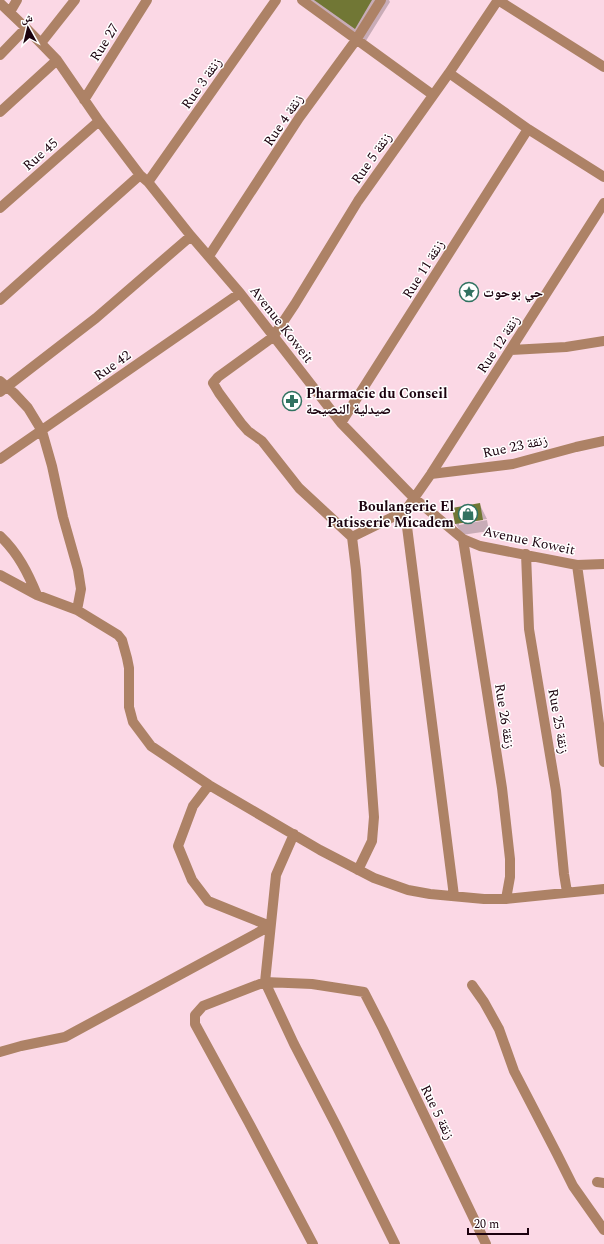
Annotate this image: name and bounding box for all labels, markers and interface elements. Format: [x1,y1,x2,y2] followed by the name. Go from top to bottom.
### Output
[8,8,48,48] north arrow
[20,9,34,28] text: ش
[85,19,124,65] street label: Rue 27
[176,53,227,113] street label: Rue 3 زنقة
[258,90,309,151] street label: Rue 4 زنقة
[346,128,397,188] street label: Rue 5 زنقة
[18,133,63,176] street label: Rue 45
[397,236,450,303] street label: Rue 11 زنقة
[244,281,319,368] street label: Avenue Koweit
[458,281,480,303] place icon: حي بوحوت
[483,282,543,303] place label: حي بوحوت
[472,311,525,378] street label: Rue 12 زنقة
[89,345,135,386] street label: Rue 42
[306,383,448,420] place label: Pharmacie du Conseil صيدلية النصيحة
[281,390,303,412] pharmacy icon: Pharmacie du Conseil صيدلية النصيحة
[481,429,550,464] street label: Rue 23 زنقة
[327,496,454,533] place label: Boulangerie El Patisserie Micadem
[457,503,479,525] shop icon: Boulangerie El Patisserie Micadem
[481,520,577,561] street label: Avenue Koweit
[489,682,520,750] street label: Rue 26 زنقة
[542,687,575,755] street label: Rue 25 زنقة
[415,1081,460,1143] street label: Rue 5 زنقة
[468,1210,528,1236] scale bar
[474,1215,499,1234] text: 20 m

